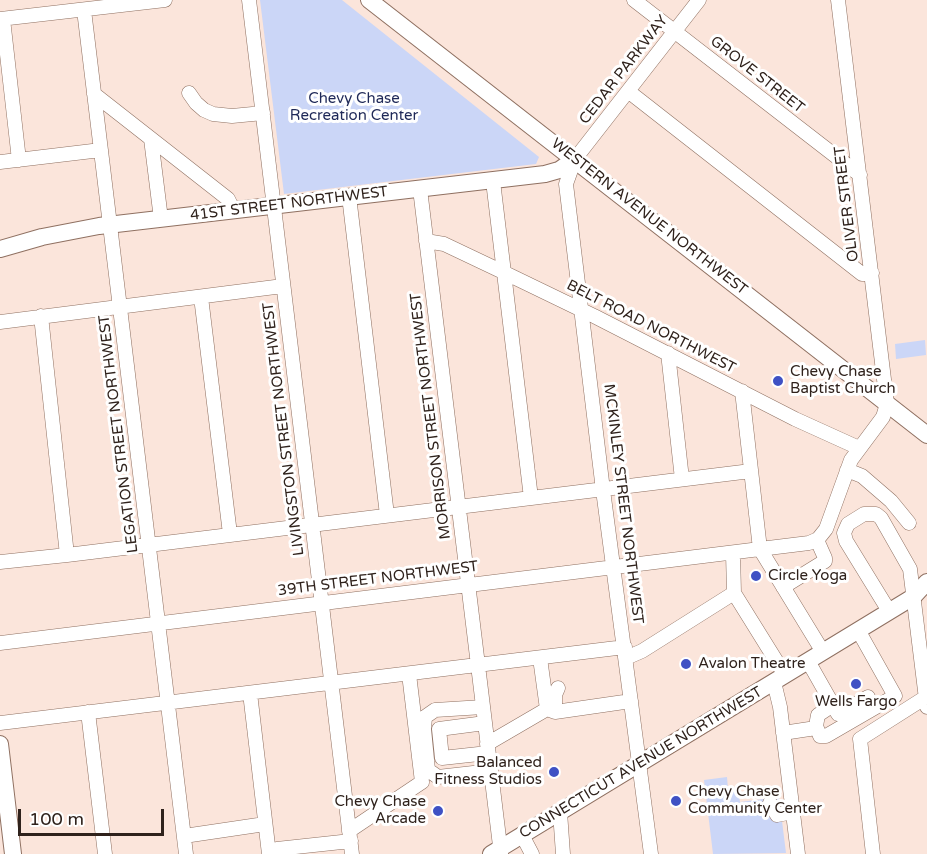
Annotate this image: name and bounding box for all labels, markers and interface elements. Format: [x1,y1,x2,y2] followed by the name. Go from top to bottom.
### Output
[576,12,672,128] street label: CEDAR PARKWAY
[706,33,808,117] street label: GROVE STREET
[290,90,418,125] park label: Chevy Chase Recreation Center
[547,135,751,299] street label: WESTERN AVENUE NORTHWEST
[831,145,863,263] street label: OLIVER STREET
[189,183,389,225] street label: 41ST STREET NORTHWEST
[563,276,739,378] street label: BELT ROAD NORTHWEST
[407,292,455,540] street label: MORRISON STREET NORTHWEST
[260,301,308,557] street label: LIVINGSTON STREET NORTHWEST
[95,314,143,554] street label: LEGATION STREET NORTHWEST
[790,363,896,398] place label: Chevy Chase Baptist Church
[771,374,785,388] marker: Chevy Chase Baptist Church
[599,383,647,625] street label: MCKINLEY STREET NORTHWEST
[277,558,479,600] street label: 39TH STREET NORTHWEST
[768,567,847,585] place label: Circle Yoga
[749,569,763,583] marker: Circle Yoga
[698,655,805,673] place label: Avalon Theatre
[679,657,693,671] marker: Avalon Theatre
[849,677,863,691] marker: Wells Fargo
[516,683,766,843] street label: CONNECTICUT AVENUE NORTHWEST
[815,693,897,711] place label: Wells Fargo
[434,754,542,789] place label: Balanced Fitness Studios
[547,765,561,779] marker: Balanced Fitness Studios
[688,783,822,818] place label: Chevy Chase Community Center
[334,793,426,828] place label: Chevy Chase Arcade
[669,794,683,808] marker: Chevy Chase Community Center
[21,797,166,835] scale bar
[431,804,445,818] marker: Chevy Chase Arcade
[29,808,84,830] text: 100 m

